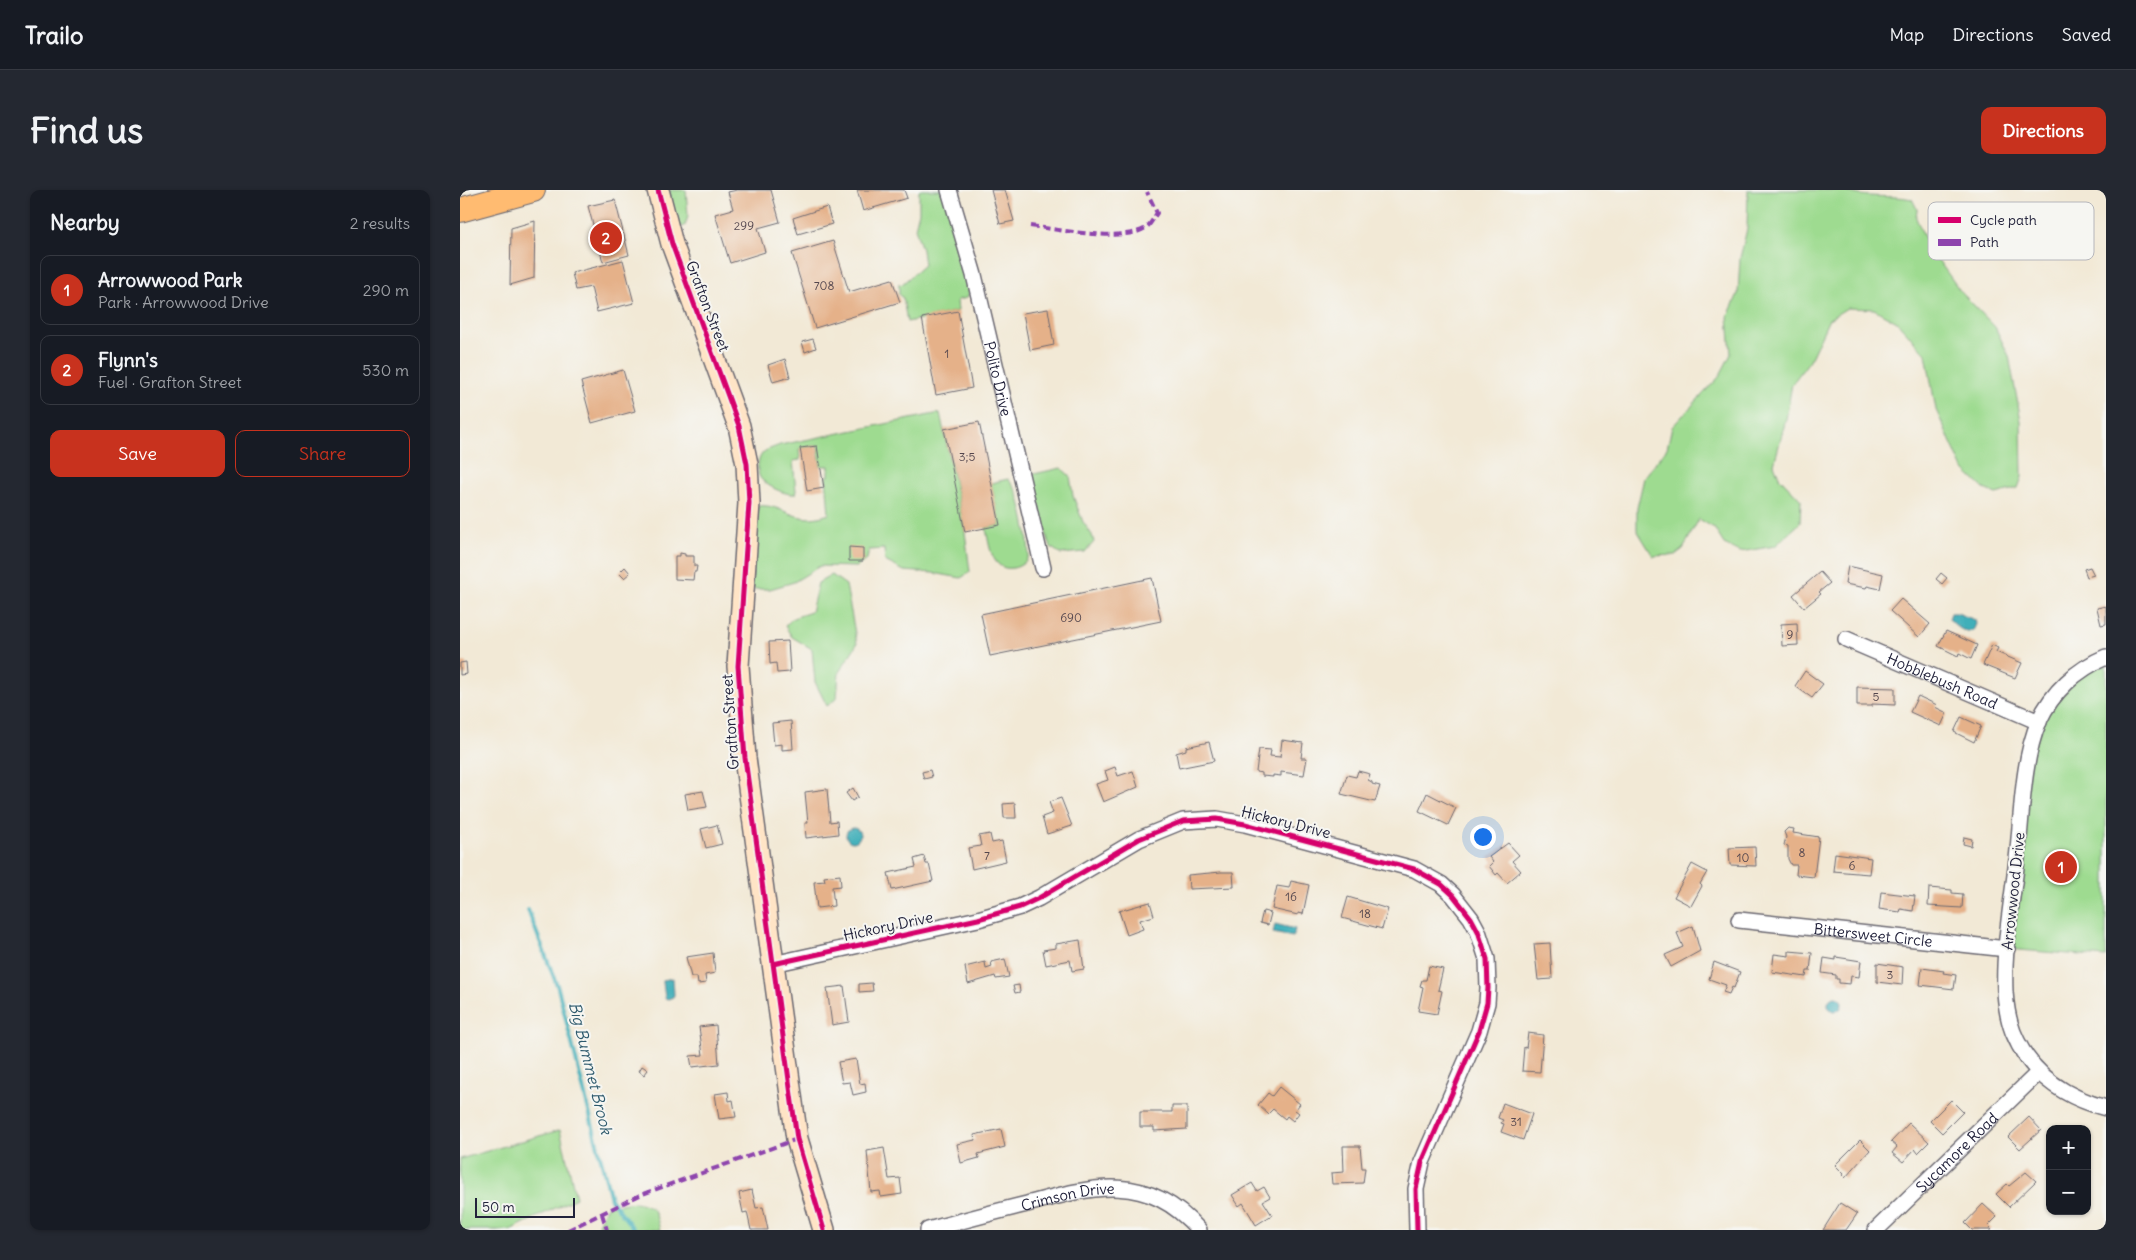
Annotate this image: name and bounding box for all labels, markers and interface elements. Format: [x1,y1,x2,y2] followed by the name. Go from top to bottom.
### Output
[25,20,83,50] text: Trailo
[1889,23,1924,46] text: Map
[1952,23,2034,46] text: Directions
[2062,23,2111,46] text: Saved
[1981,107,2106,154] button: Directions
[30,108,143,152] text: Find us
[1928,202,2094,260] legend
[50,209,120,236] text: Nearby
[1970,211,2037,229] text: Cycle path
[350,213,410,233] text: 2 results
[734,218,754,233] house number: 299
[590,219,622,257] pin: 2
[1970,233,1999,251] text: Path
[682,258,734,354] street label: Grafton Street
[98,268,242,292] text: Arrowwood Park
[814,278,834,293] house number: 708
[64,280,70,300] text: 1
[363,280,409,300] text: 290 m
[98,292,269,312] text: Park · Arrowwood Drive
[980,339,1016,418] street label: Polito Drive
[945,346,949,361] house number: 1
[98,348,158,372] text: Flynn's
[63,360,71,380] text: 2
[362,360,409,380] text: 530 m
[98,372,242,392] text: Fuel · Grafton Street
[50,430,225,477] button: Save
[235,430,410,477] button: Share
[959,449,975,464] house number: 3;5
[1060,610,1082,625] house number: 690
[1787,627,1794,642] house number: 9
[1884,648,2001,713] street label: Hobblebush Road
[717,673,743,771] street label: Grafton Street
[1873,689,1880,704] house number: 5
[1239,802,1333,842] street label: Hickory Drive
[1470,824,1496,850] your location
[1997,831,2029,951] street label: Arrowwood Drive
[1799,845,1806,860] house number: 8
[984,848,990,863] house number: 7
[2045,848,2077,886] pin: 1
[1737,850,1749,865] house number: 10
[1849,858,1856,873] house number: 6
[1285,889,1297,904] house number: 16
[1359,906,1371,921] house number: 18
[841,907,935,945] street label: Hickory Drive
[1813,919,1933,950] street label: Bittersweet Circle
[1887,967,1894,982] house number: 3
[565,1000,618,1138] water label: Big Bummet Brook
[1911,1108,2002,1196] street label: Sycamore Road
[1510,1114,1522,1129] house number: 31
[2046,1125,2091,1215] map controls
[2046,1125,2091,1170] button: +
[2046,1170,2091,1215] button: −
[1019,1178,1115,1215] street label: Crimson Drive
[475,1195,575,1218] scale bar
[482,1198,515,1216] text: 50 m

